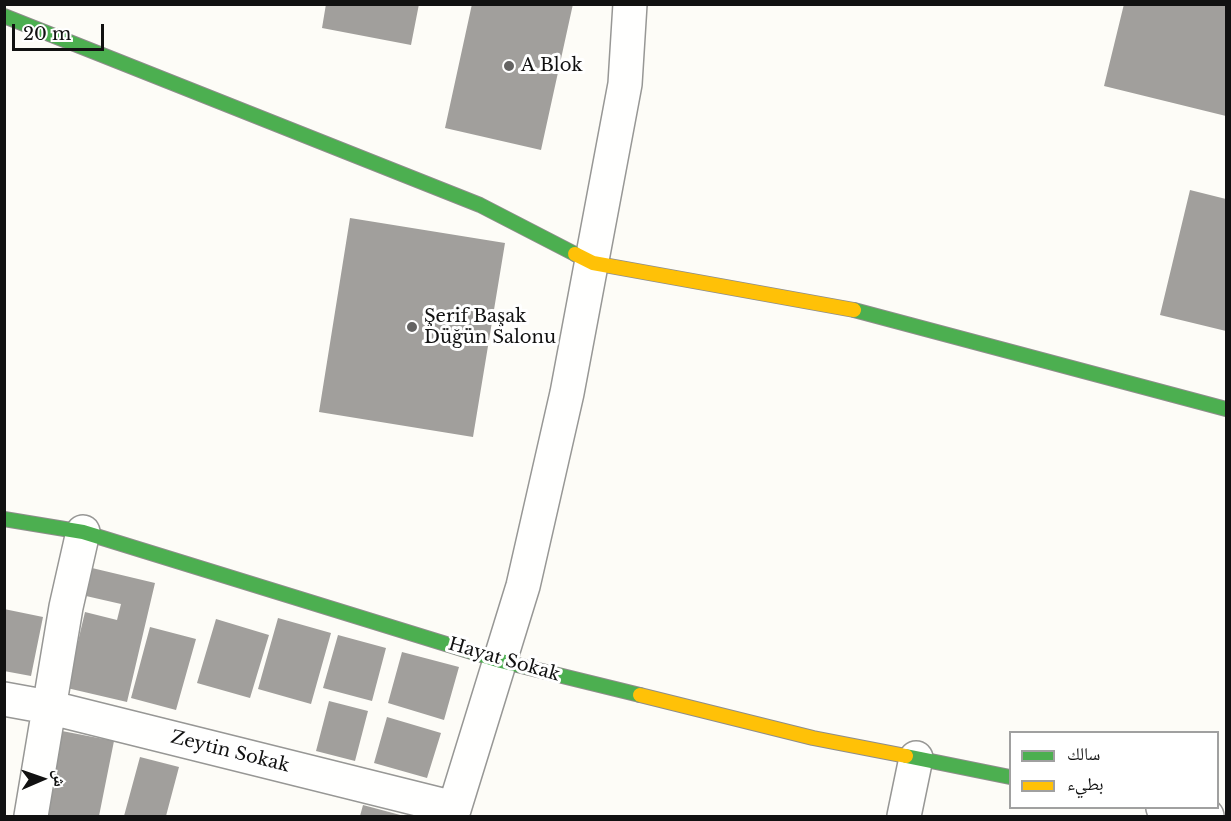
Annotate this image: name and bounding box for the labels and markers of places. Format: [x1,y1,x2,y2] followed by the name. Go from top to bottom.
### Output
[521,55,583,77] place label: A Blok
[502,59,516,73] marker: A Blok
[424,306,556,348] place label: Şerif Başak Düğün Salonu
[405,320,419,334] marker: Şerif Başak Düğün Salonu

